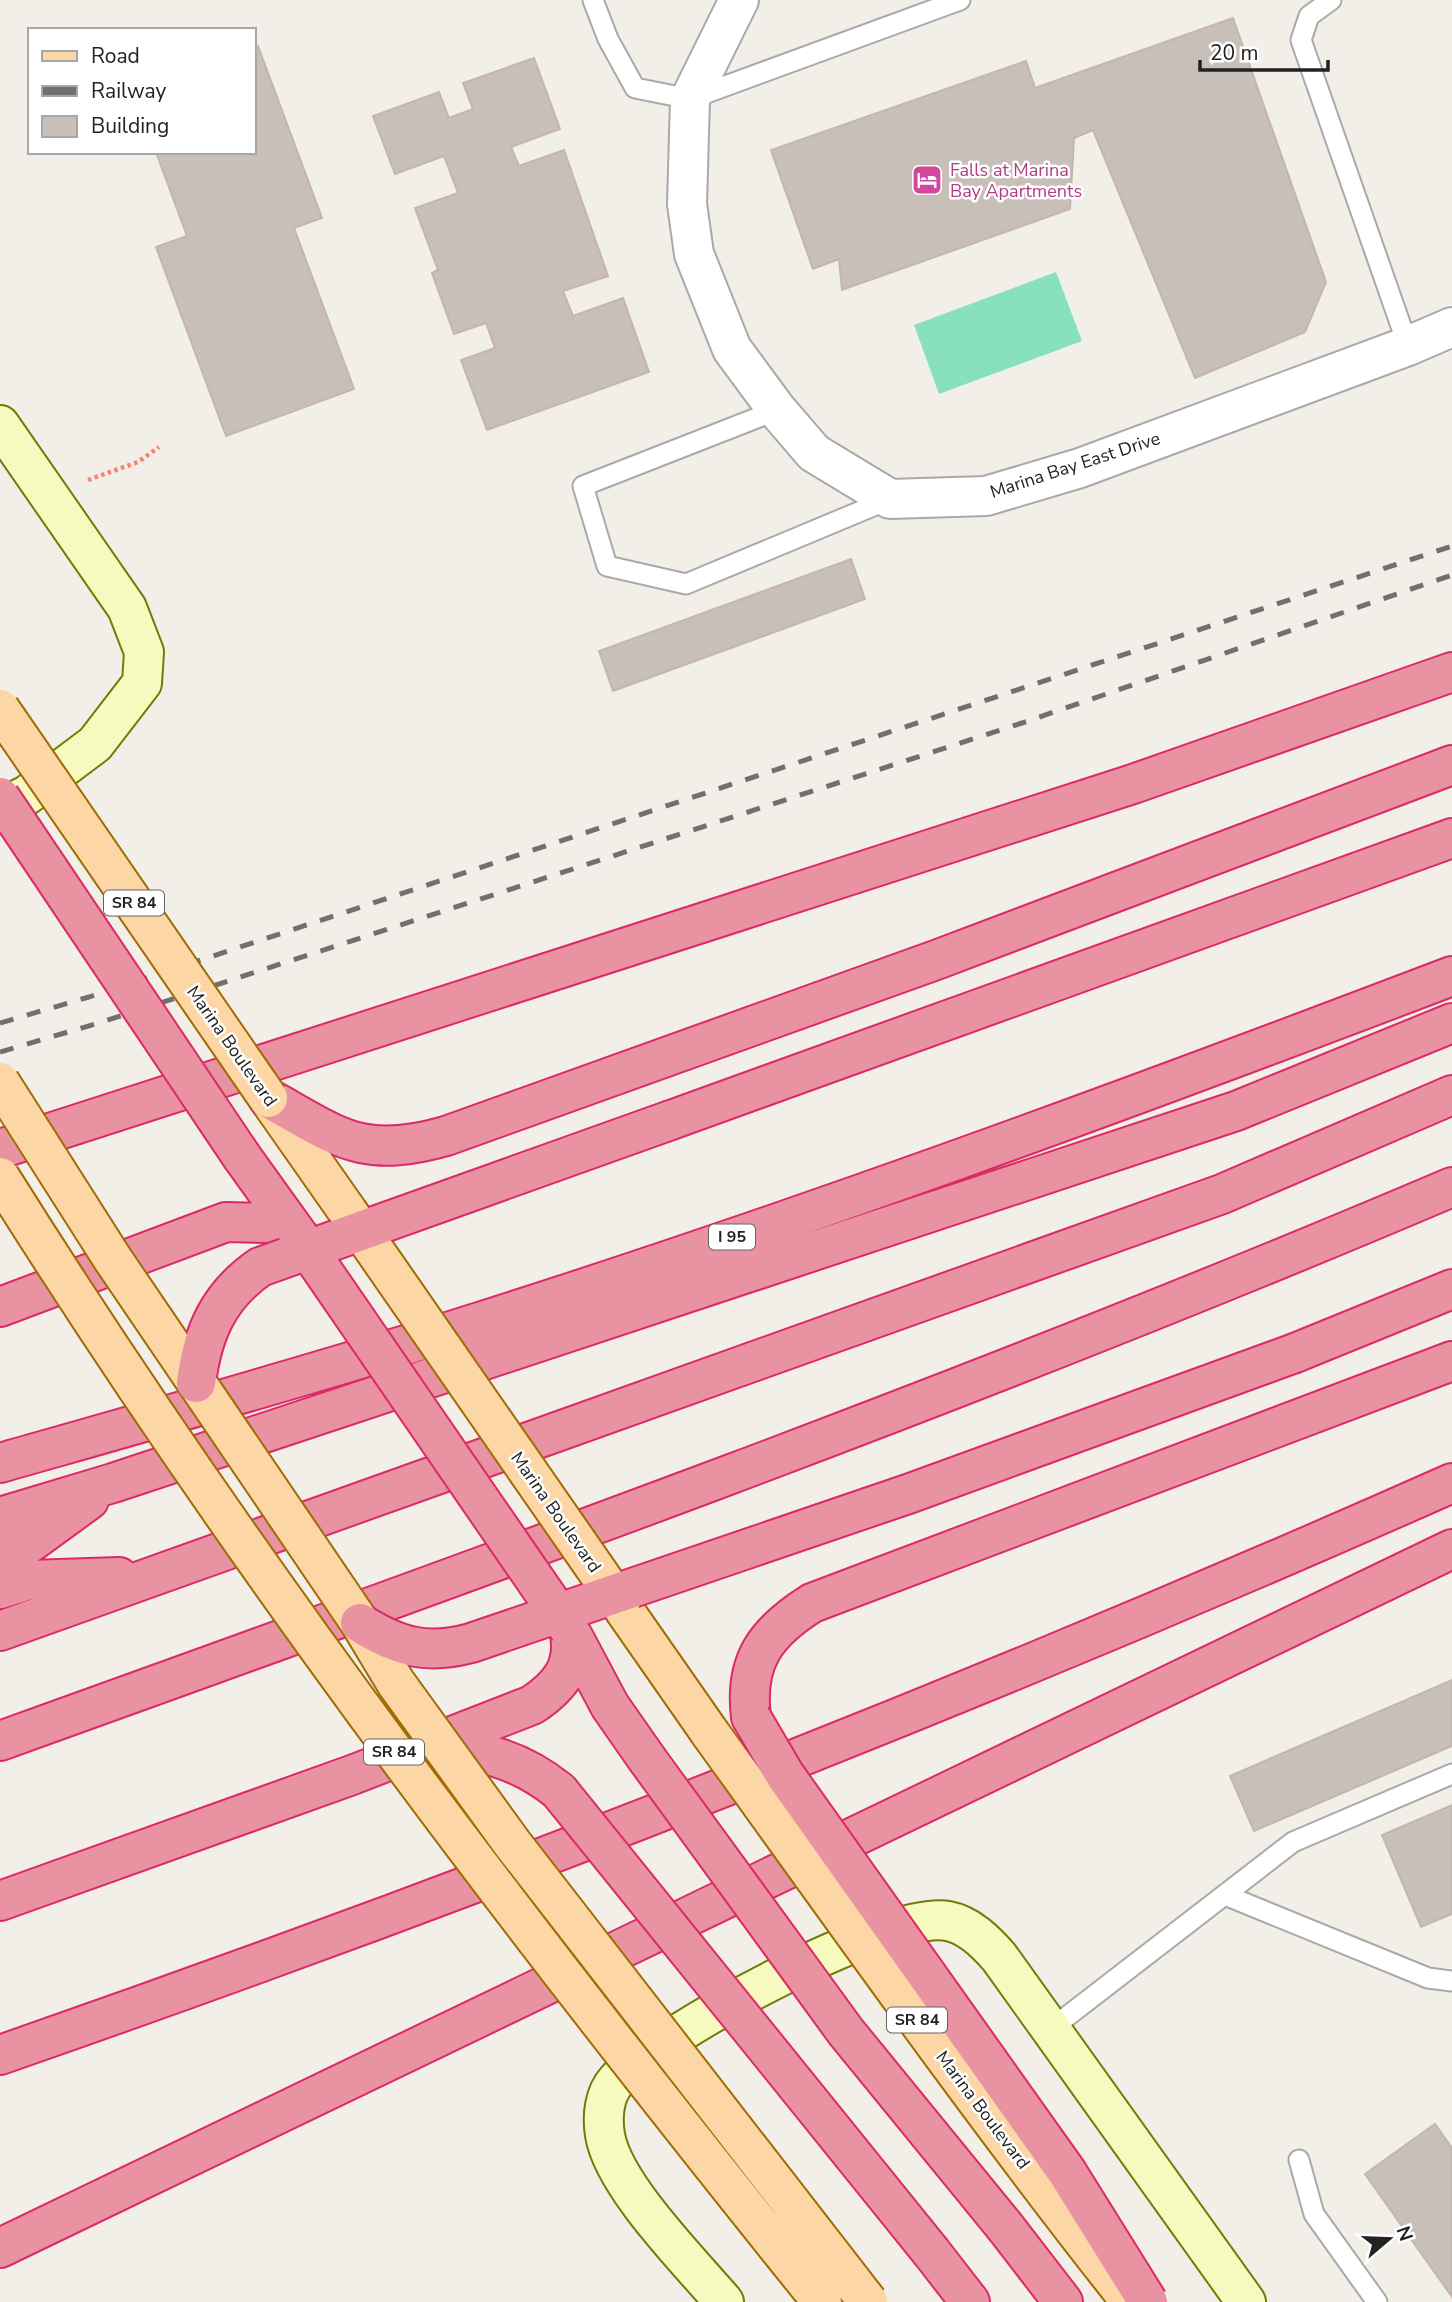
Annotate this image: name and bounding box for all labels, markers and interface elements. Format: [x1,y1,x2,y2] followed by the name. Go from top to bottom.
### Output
[28,28,256,154] legend
[1200,28,1328,72] scale bar
[1210,39,1259,67] text: 20 m
[91,42,140,70] text: Road
[91,77,166,105] text: Railway
[91,112,169,140] text: Building
[950,158,1082,203] place label: Falls at Marina Bay Apartments
[910,163,944,197] hotel icon: Falls at Marina Bay Apartments
[987,426,1163,504] street label: Marina Bay East Drive
[104,890,164,916] road number: SR 84
[181,981,283,1111] street label: Marina Boulevard
[709,1224,755,1250] road number: I 95
[505,1447,607,1577] street label: Marina Boulevard
[364,1740,424,1764] road number: SR 84
[887,2008,947,2032] road number: SR 84
[931,2046,1035,2174] street label: Marina Boulevard
[1354,2204,1424,2274] north arrow
[1390,2223,1419,2245] text: N

